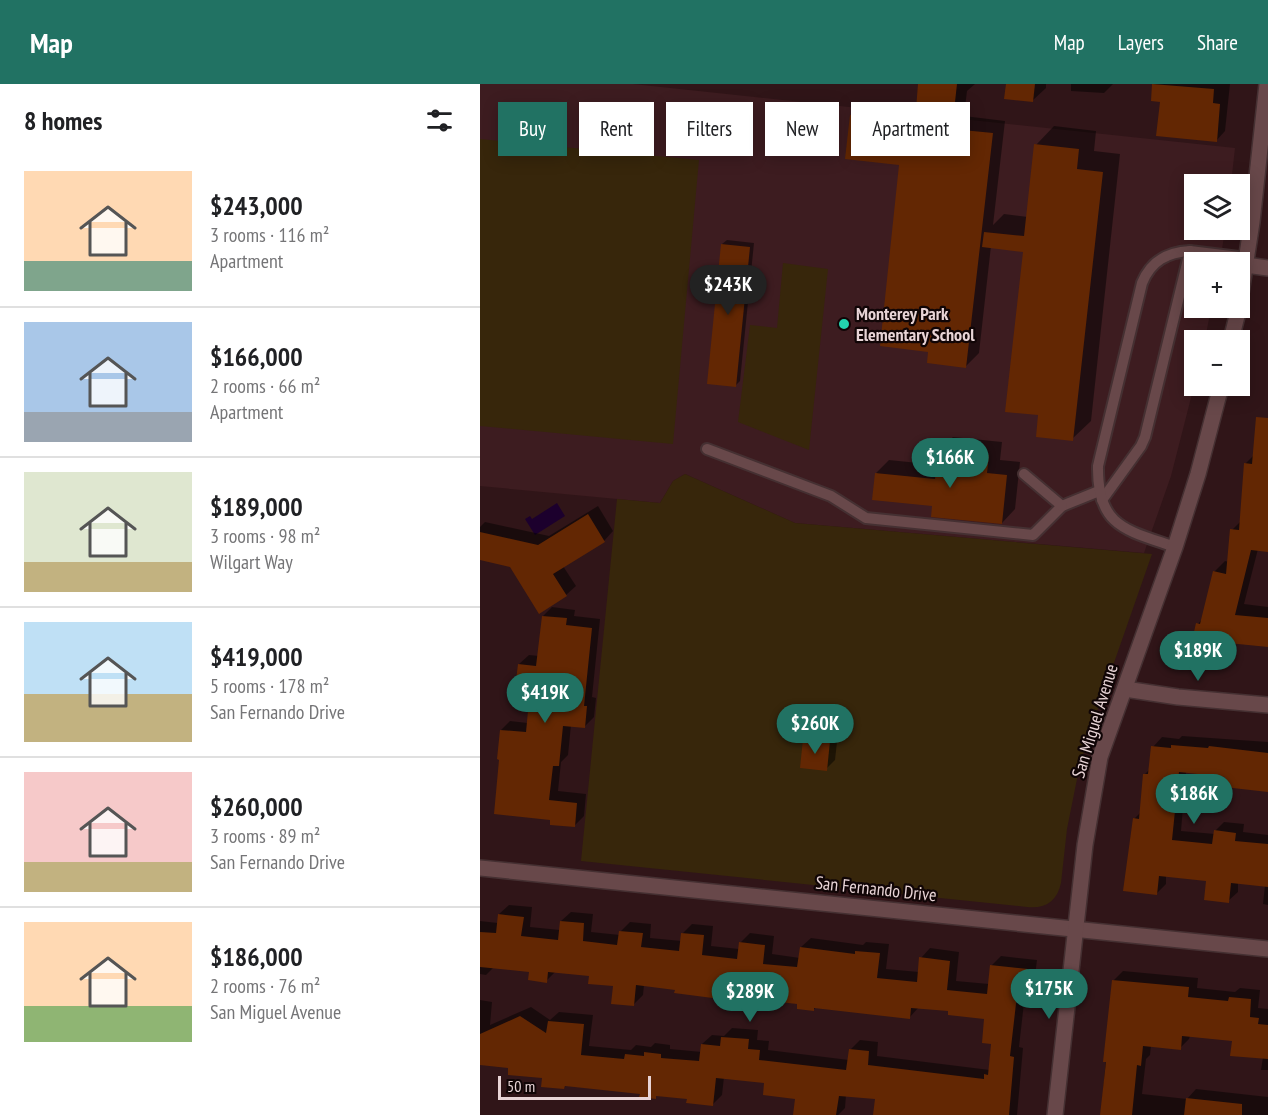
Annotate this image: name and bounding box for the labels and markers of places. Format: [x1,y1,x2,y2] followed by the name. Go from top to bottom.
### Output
[686,265,770,316] pin: $243K
[856,302,975,346] place label: Monterey Park Elementary School
[837,317,851,331] marker: Monterey Park Elementary School
[908,438,992,489] pin: $166K
[1156,631,1240,682] pin: $189K
[503,673,587,724] pin: $419K
[773,704,857,755] pin: $260K
[1152,774,1236,825] pin: $186K
[1007,969,1091,1020] pin: $175K
[708,972,792,1023] pin: $289K

